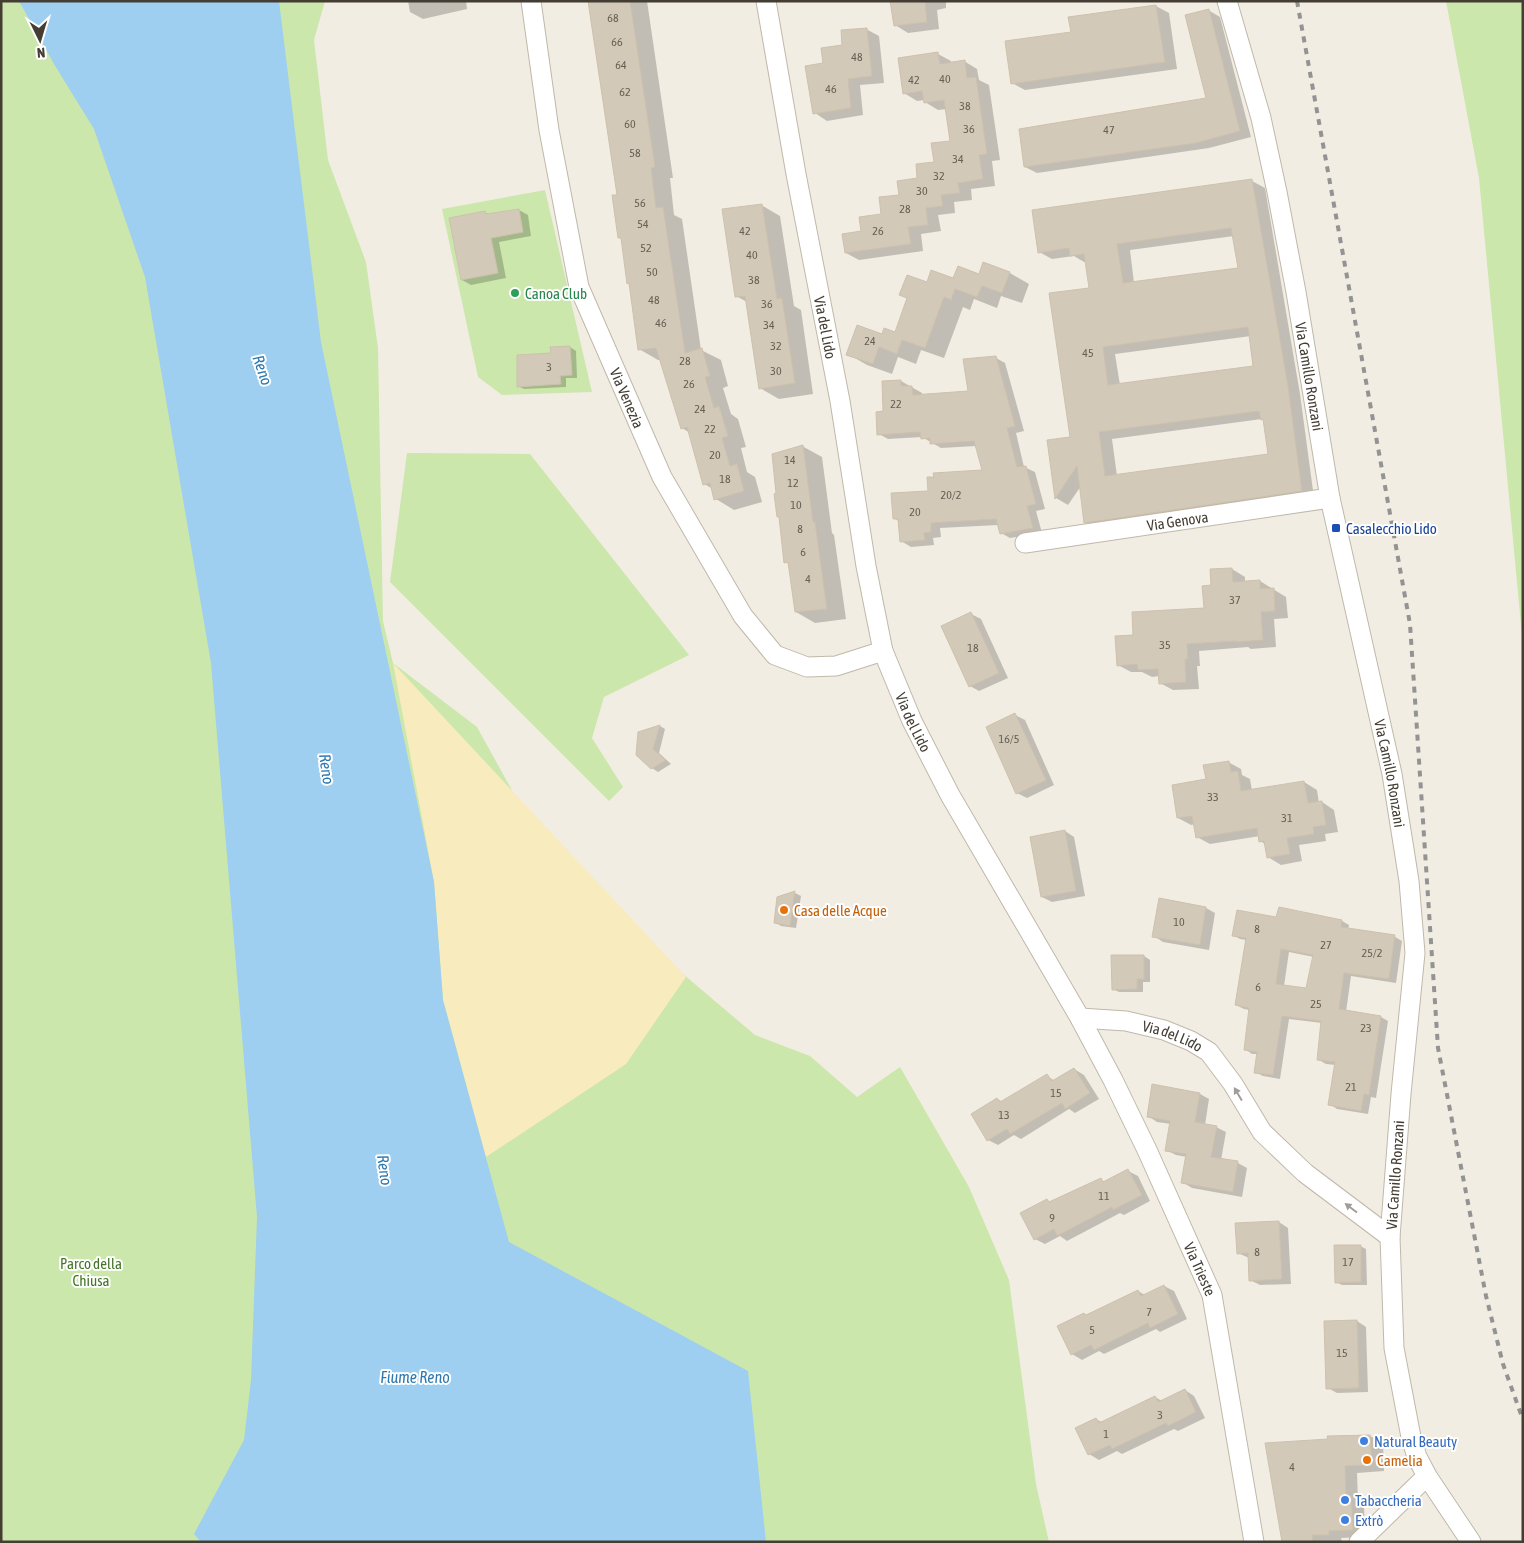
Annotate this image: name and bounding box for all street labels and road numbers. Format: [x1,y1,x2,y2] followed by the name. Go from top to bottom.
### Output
[811,295,840,360] street label: Via del Lido
[1293,321,1327,432] street label: Via Camillo Ronzani
[607,365,648,430] street label: Via Venezia
[1146,508,1209,533] street label: Via Genova
[893,690,935,755] street label: Via del Lido
[1371,718,1409,829] street label: Via Camillo Ronzani
[1141,1017,1206,1055] street label: Via del Lido
[1383,1120,1407,1230] street label: Via Camillo Ronzani
[1181,1240,1220,1298] street label: Via Trieste

